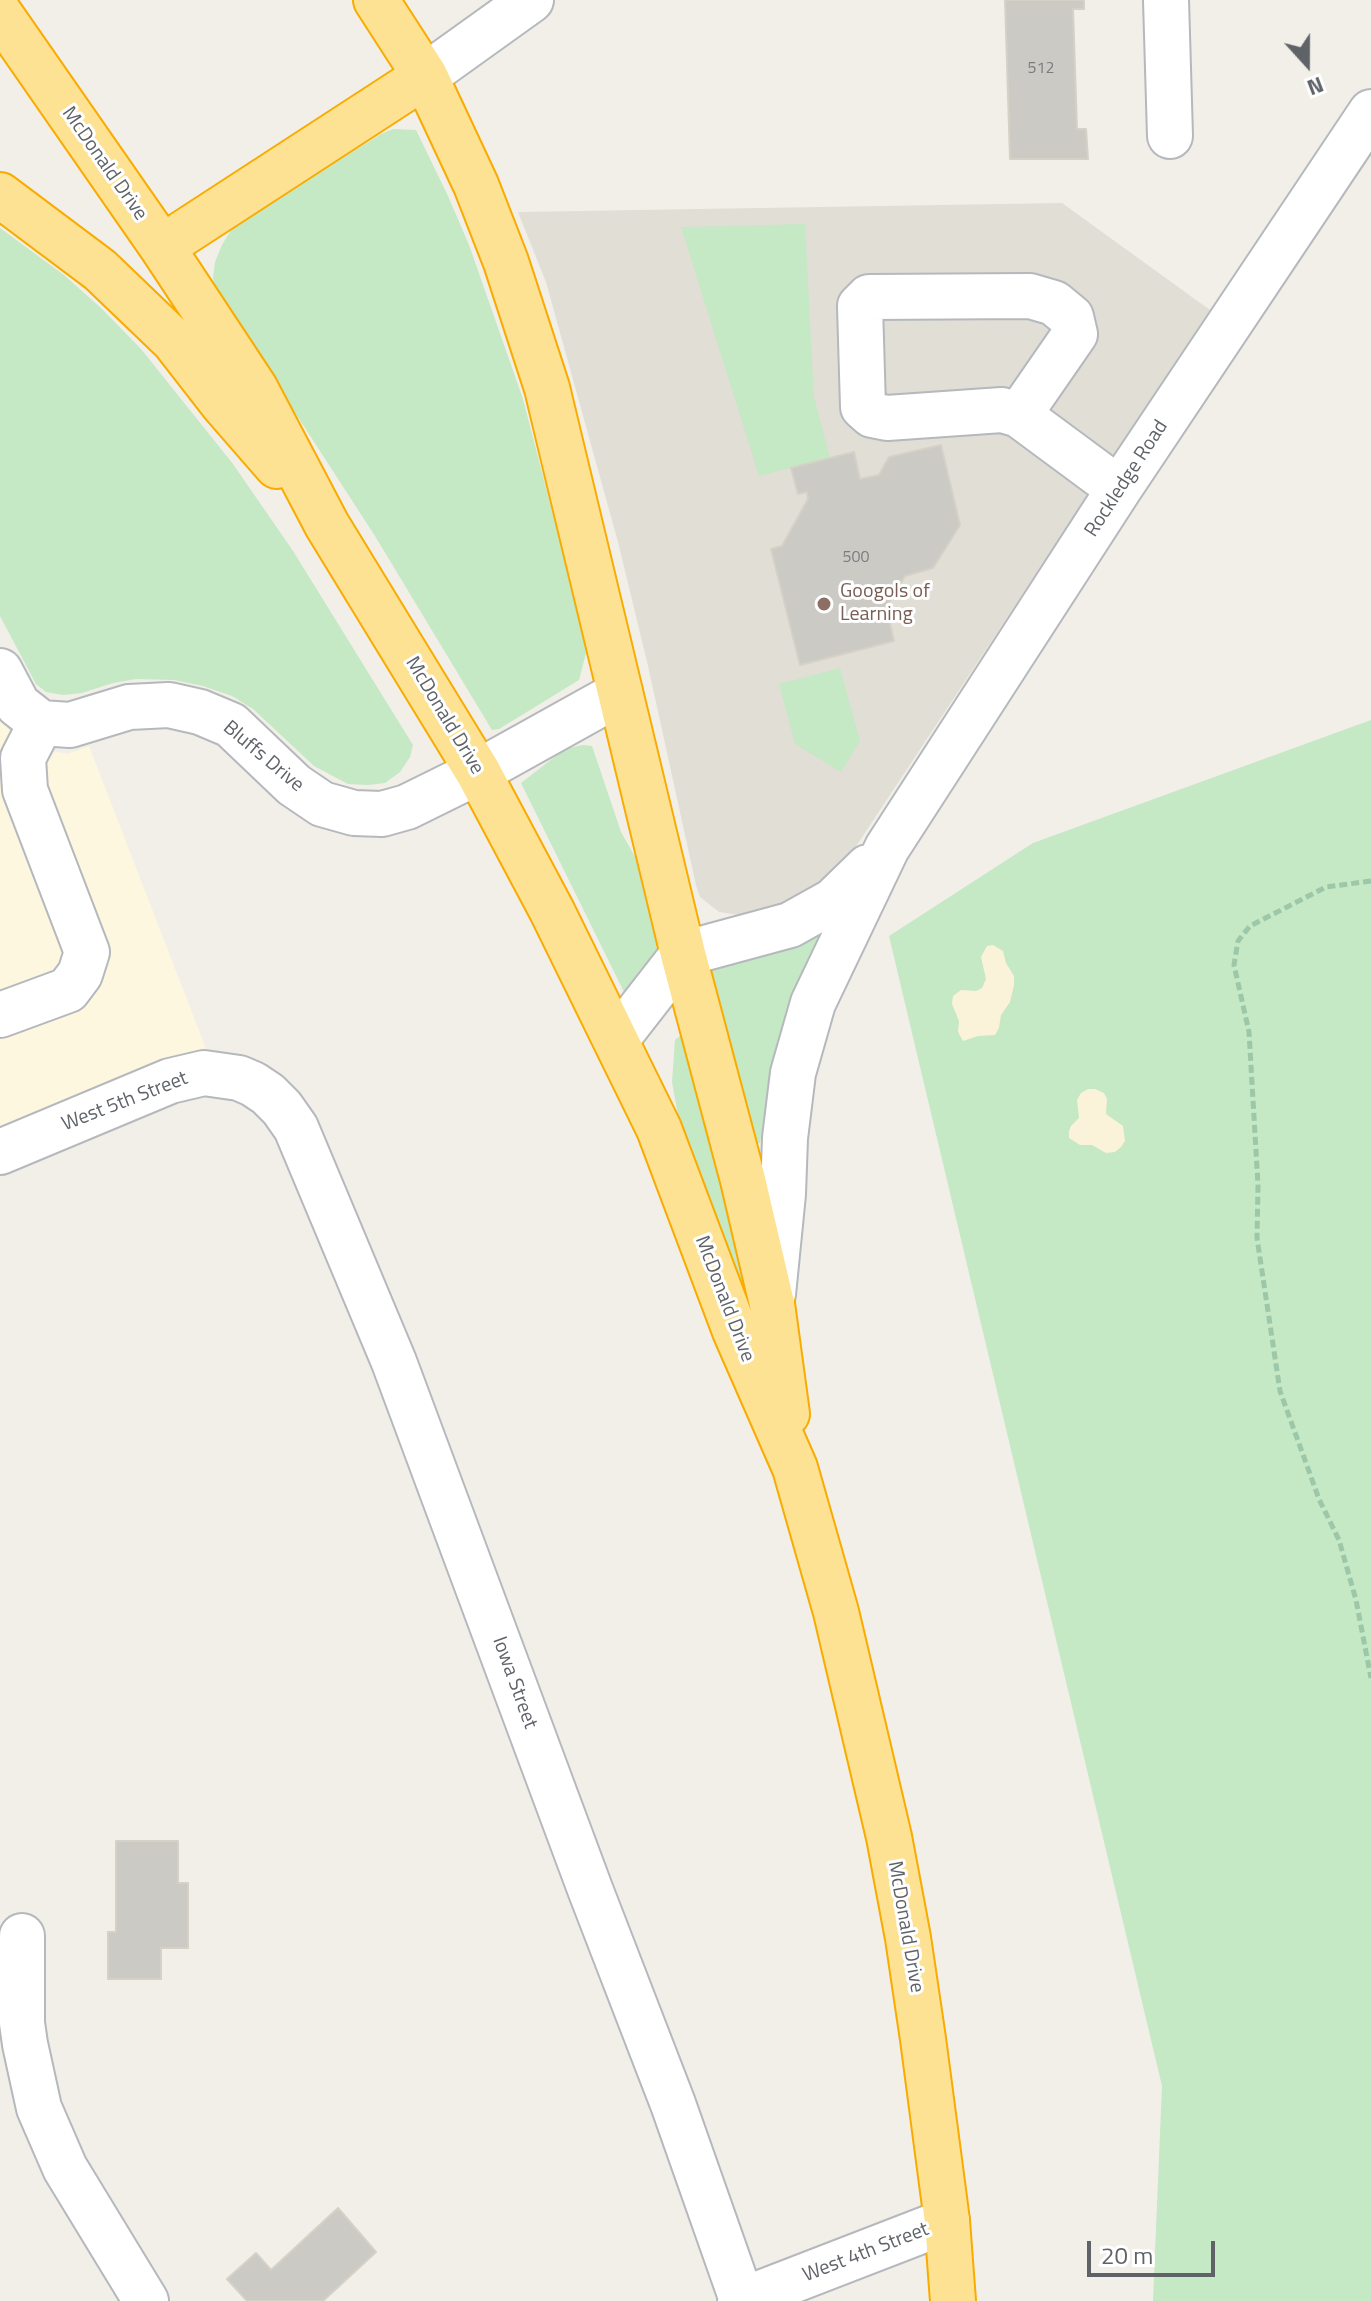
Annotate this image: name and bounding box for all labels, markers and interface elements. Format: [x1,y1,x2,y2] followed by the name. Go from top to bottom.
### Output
[1267,24,1347,104] north arrow
[1028,59,1054,79] house number: 512
[1302,68,1329,105] text: N
[56,103,152,225] street label: McDonald Drive
[1080,416,1174,542] street label: Rockledge Road
[843,548,869,568] house number: 500
[840,580,930,627] place label: Googols of Learning
[815,595,833,613] marker: Googols of Learning
[399,653,489,779] street label: McDonald Drive
[218,716,308,798] street label: Bluffs Drive
[59,1067,191,1137] street label: West 5th Street
[689,1233,759,1365] street label: McDonald Drive
[486,1634,542,1732] street label: Iowa Street
[882,1859,928,1995] street label: McDonald Drive
[800,2218,932,2288] street label: West 4th Street
[1091,2225,1219,2275] scale bar
[1101,2237,1153,2273] text: 20 m

